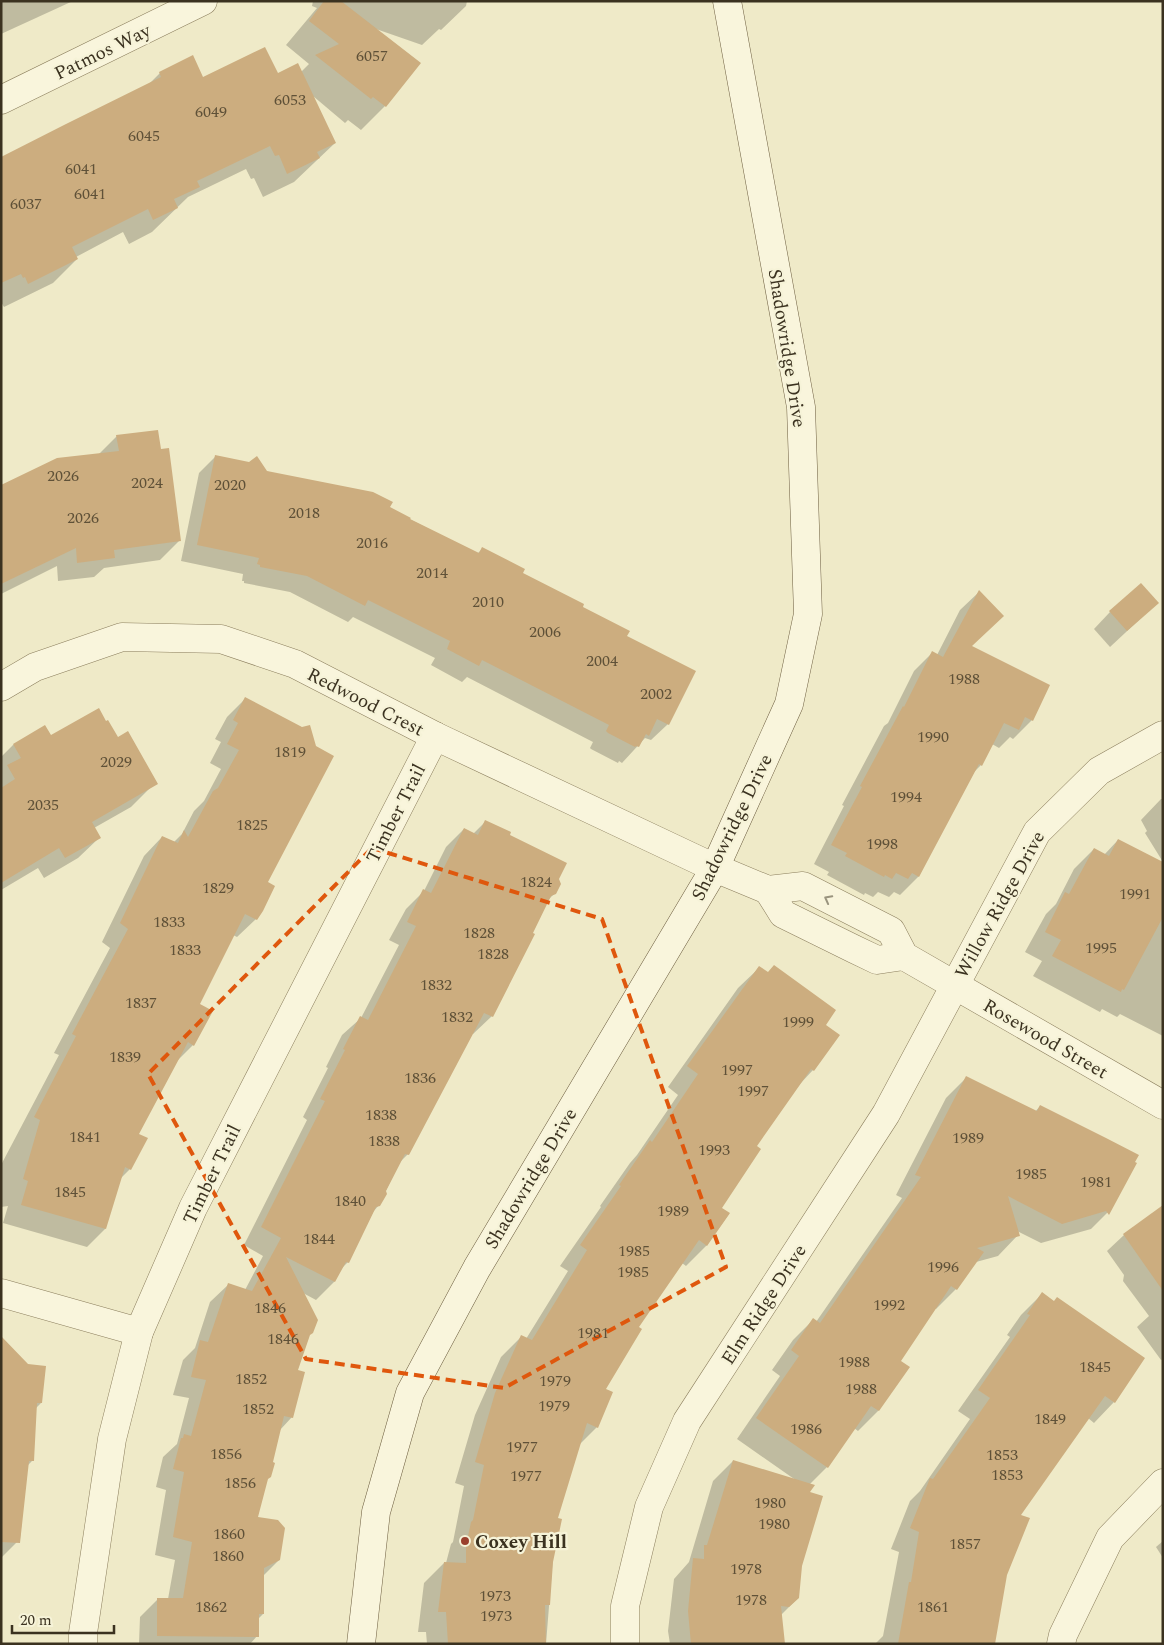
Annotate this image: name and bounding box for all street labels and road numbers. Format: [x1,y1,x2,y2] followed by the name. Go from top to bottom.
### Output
[50,16,157,88] street label: Patmos Way
[760,267,813,430] street label: Shadowridge Drive
[302,660,429,744] street label: Redwood Crest
[684,749,781,906] street label: Shadowridge Drive
[359,759,434,868] street label: Timber Trail
[948,826,1053,984] street label: Willow Ridge Drive
[977,992,1114,1087] street label: Rosewood Street
[478,1103,585,1255] street label: Shadowridge Drive
[176,1120,249,1230] street label: Timber Trail
[714,1239,814,1371] street label: Elm Ridge Drive

